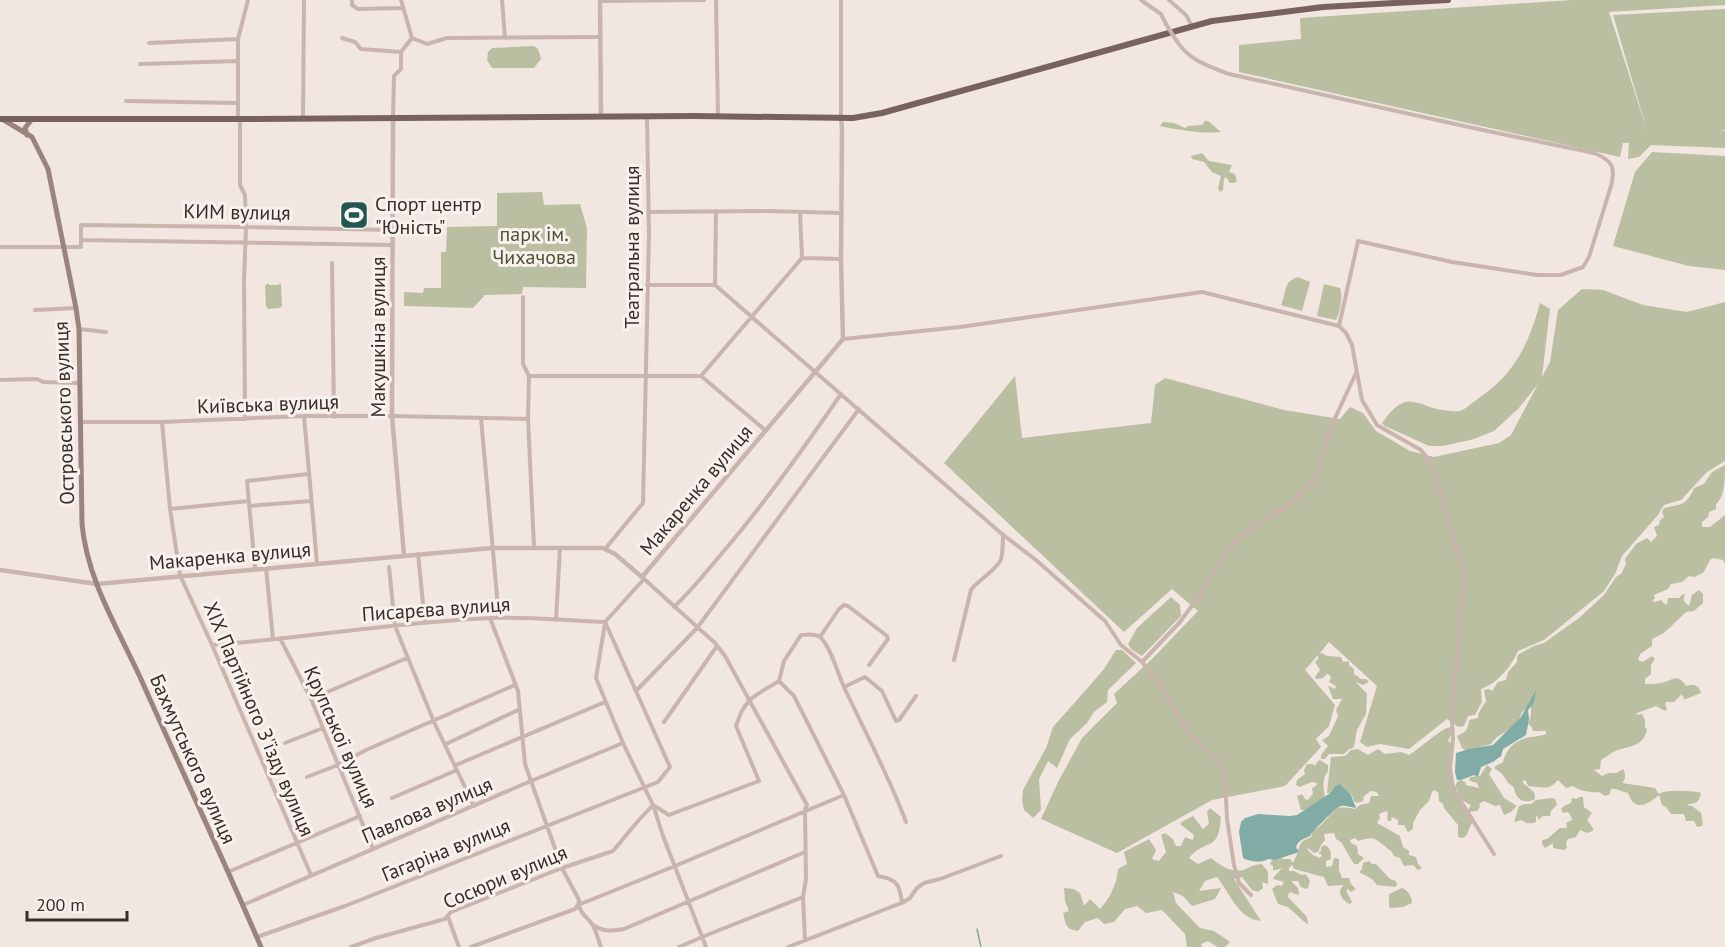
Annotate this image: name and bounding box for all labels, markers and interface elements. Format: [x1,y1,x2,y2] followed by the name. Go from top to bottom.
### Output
[619,165,645,329] street label: Театральна вулиця
[375,191,482,240] place label: Спорт центр "Юність"
[183,198,291,226] street label: КИМ вулиця
[338,199,370,231] sports icon: Спорт центр "Юність"
[492,221,576,270] park label: парк ім. Чихачова
[365,257,391,417] street label: Макушкіна вулиця
[48,321,80,505] street label: Островського вулиця
[196,389,340,419] street label: Київська вулиця
[634,419,758,561] street label: Макаренка вулиця
[148,536,312,576] street label: Макаренка вулиця
[361,591,511,627] street label: Писарєва вулиця
[198,598,320,840] street label: XIX Партійного З'їзду вулиця
[298,662,384,812] street label: Крупської вулиця
[144,670,242,848] street label: Бахмутського вулиця
[358,771,496,849] street label: Павлова вулиця
[378,812,514,888] street label: Гагаріна вулиця
[439,839,571,915] street label: Сосюри вулиця
[27,884,128,922] scale bar
[36,893,85,916] text: 200 m

